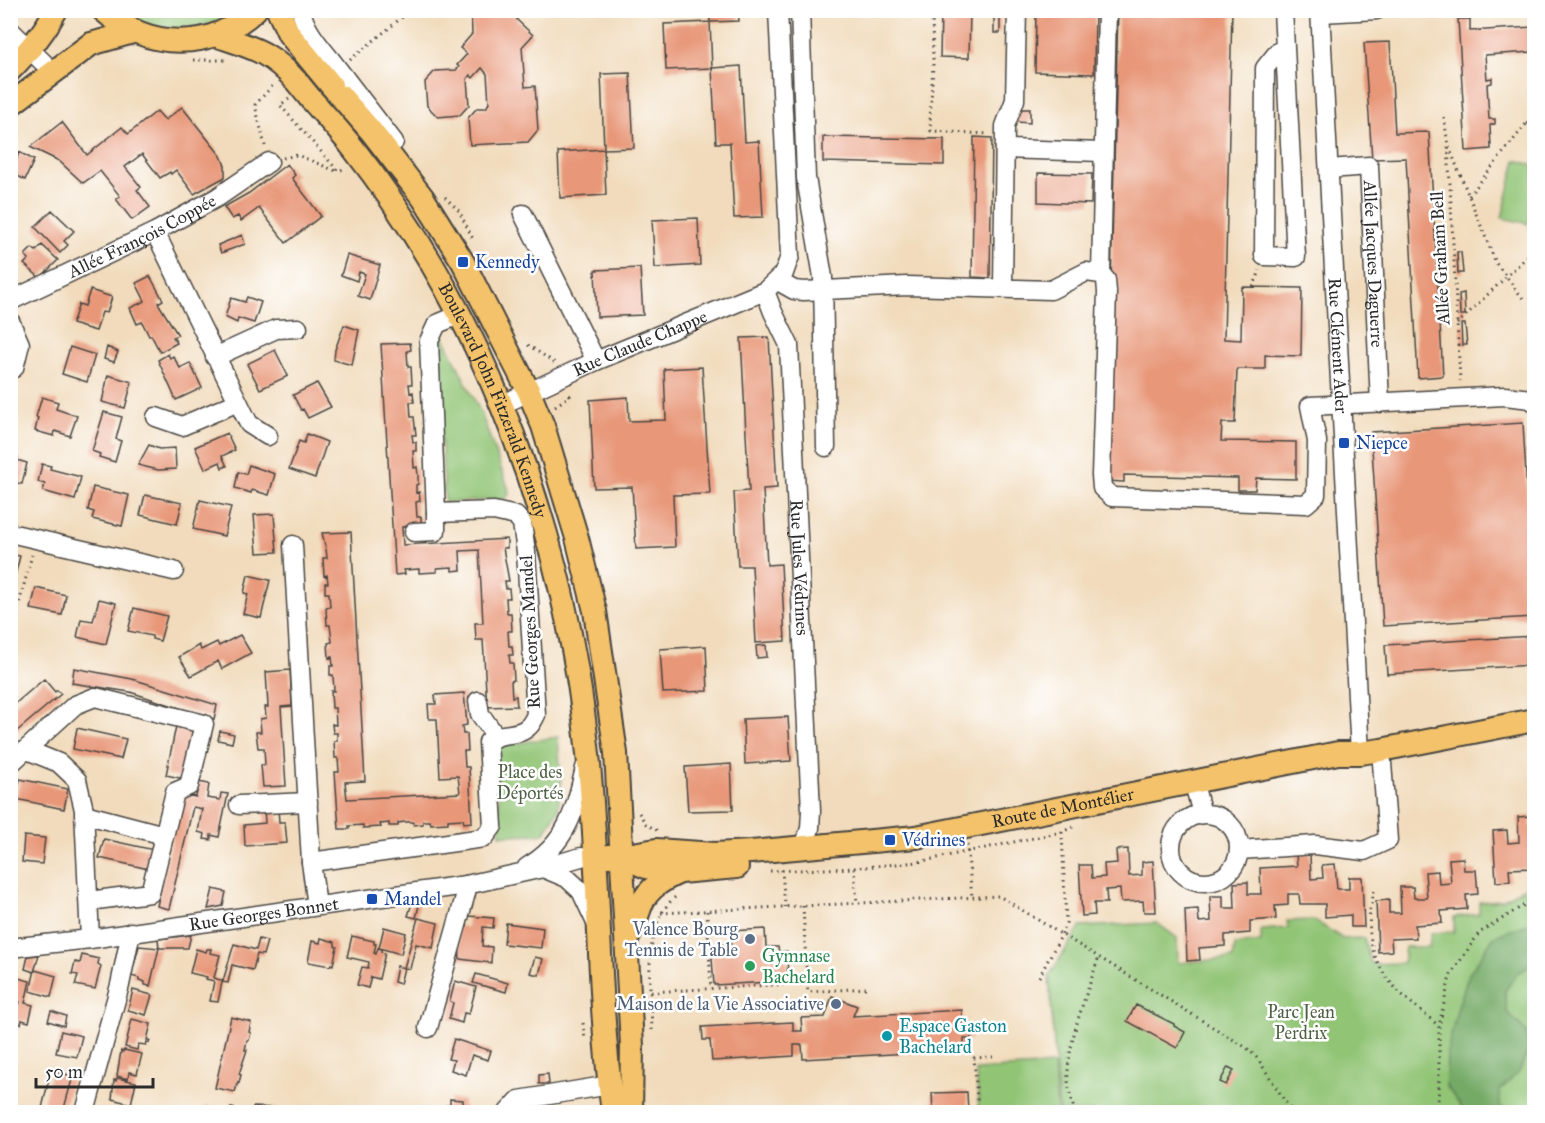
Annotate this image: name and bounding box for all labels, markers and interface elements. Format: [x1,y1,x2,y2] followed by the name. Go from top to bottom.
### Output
[1359,179,1388,348] street label: Allée Jacques Daguerre
[64,189,220,283] street label: Allée François Coppée
[1426,190,1455,326] street label: Allée Graham Bell
[475,251,540,273] place label: Kennedy
[456,255,470,269] marker: Kennedy
[1323,277,1353,414] street label: Rue Clément Ader
[433,278,552,521] street label: Boulevard John Fitzerald Kennedy
[569,305,710,381] street label: Rue Claude Chappe
[1356,432,1408,454] place label: Niepce
[1337,436,1351,450] marker: Niepce
[785,499,814,636] street label: Rue Jules Védrines
[515,555,546,709] street label: Rue Georges Mandel
[496,761,564,804] park label: Place des Déportés
[990,783,1136,833] street label: Route de Montélier
[901,829,965,851] place label: Védrines
[883,833,897,847] marker: Védrines
[384,888,441,910] place label: Mandel
[187,892,341,936] street label: Rue Georges Bonnet
[365,892,379,906] marker: Mandel
[625,918,739,961] place label: Valence Bourg Tennis de Table
[743,932,757,946] marker: Valence Bourg Tennis de Table
[762,945,835,988] place label: Gymnase Bachelard
[743,959,757,973] marker: Gymnase Bachelard
[616,993,824,1015] place label: Maison de la Vie Associative
[829,997,843,1011] marker: Maison de la Vie Associative
[1267,1001,1335,1044] park label: Parc Jean Perdrix
[899,1015,1007,1058] place label: Espace Gaston Bachelard
[880,1029,894,1043] marker: Espace Gaston Bachelard
[36,1051,153,1089] scale bar
[45,1061,83,1083] text: 50 m

